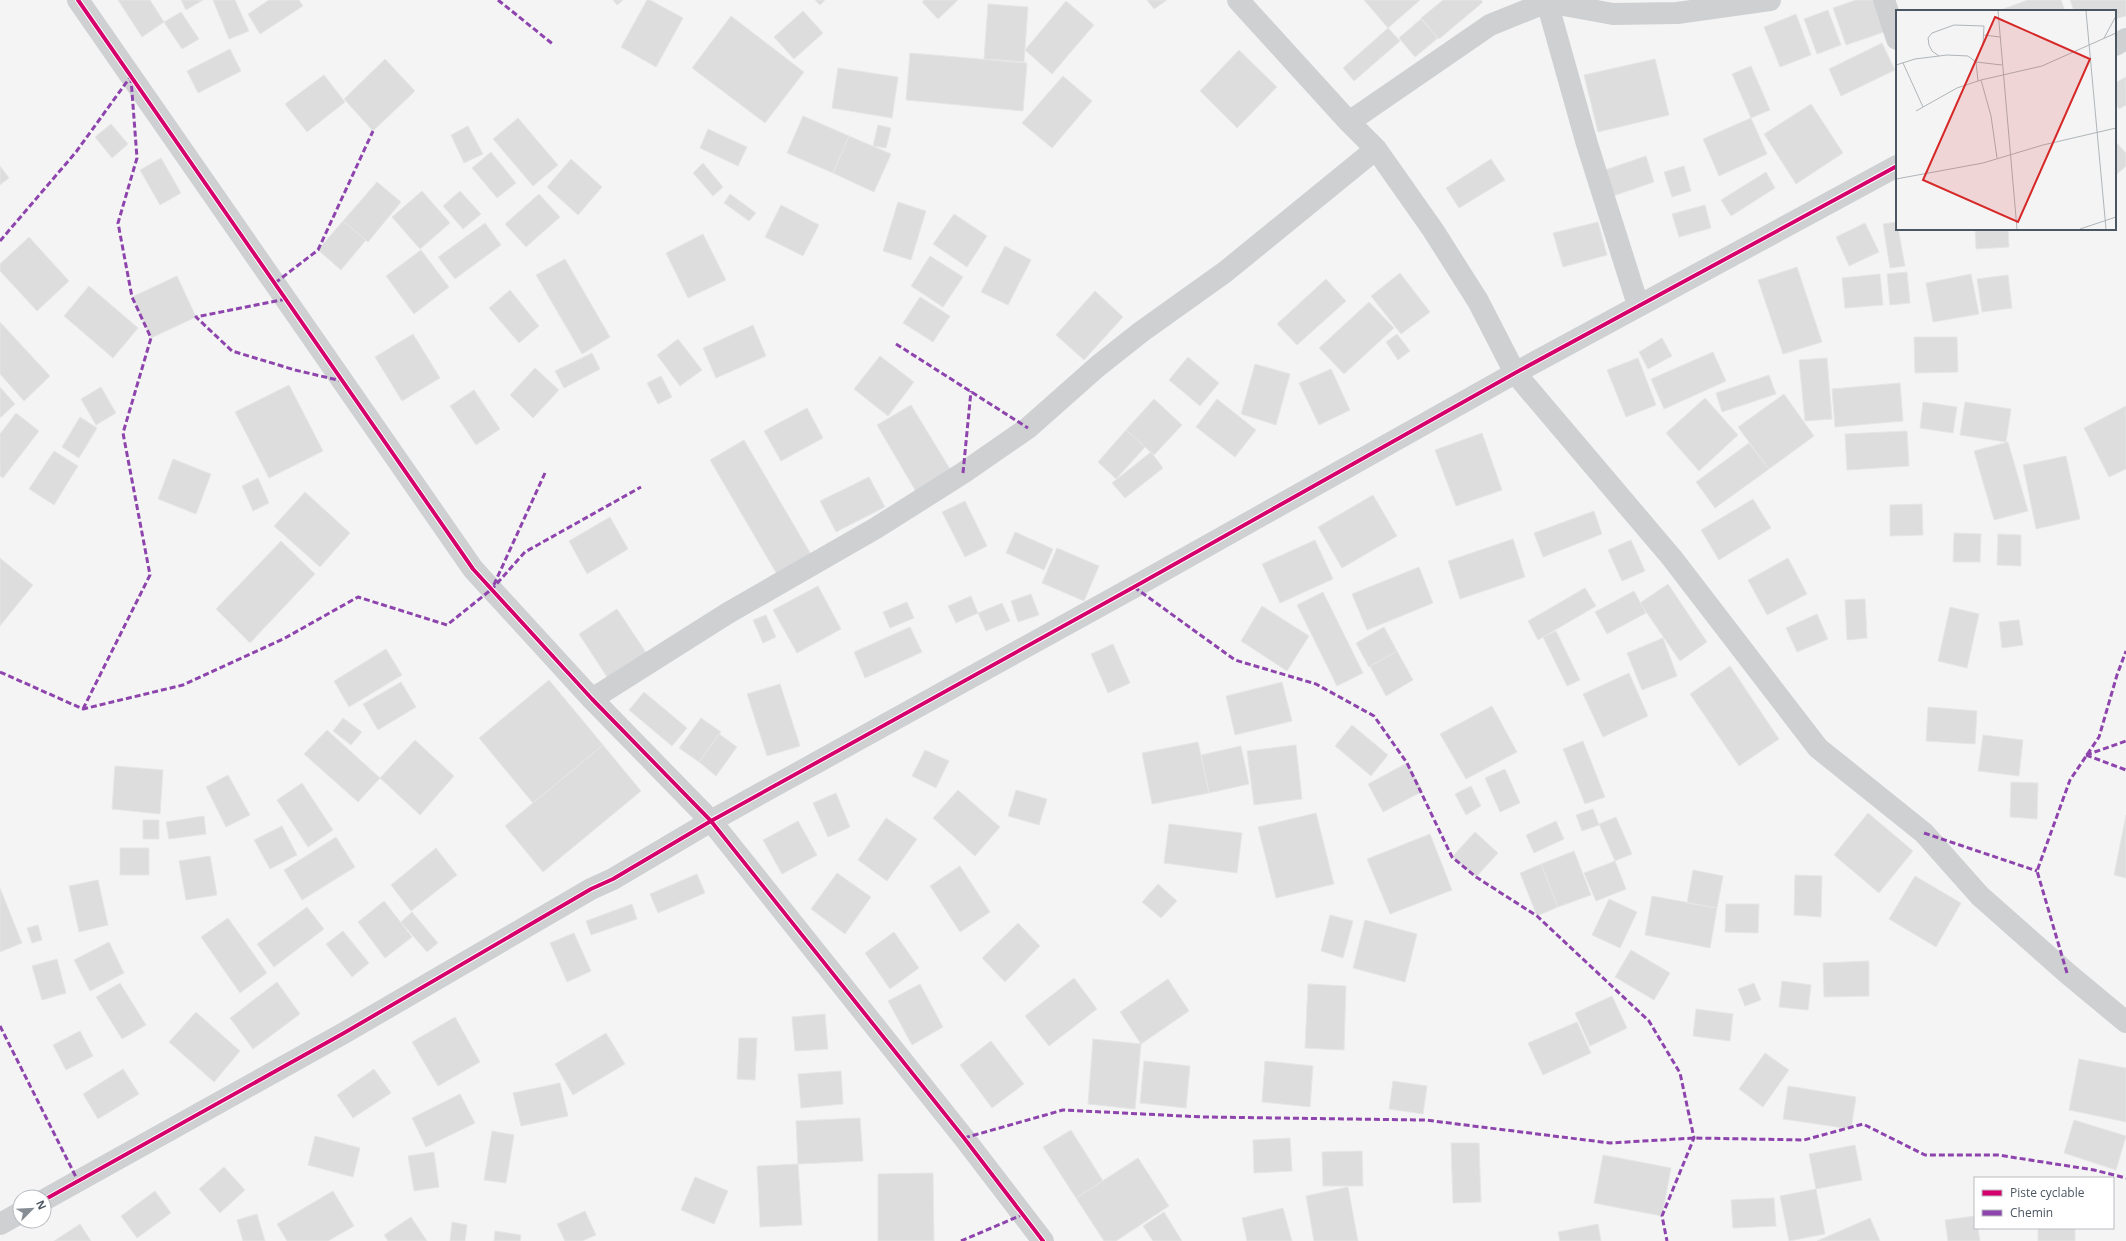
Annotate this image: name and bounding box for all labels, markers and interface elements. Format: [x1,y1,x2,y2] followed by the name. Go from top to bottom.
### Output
[1896,10,2116,230] inset map
[1974,1177,2114,1229] legend
[2010,1184,2085,1201] text: Piste cyclable
[12,1189,52,1229] north arrow
[33,1198,50,1212] text: N
[2010,1204,2053,1221] text: Chemin

